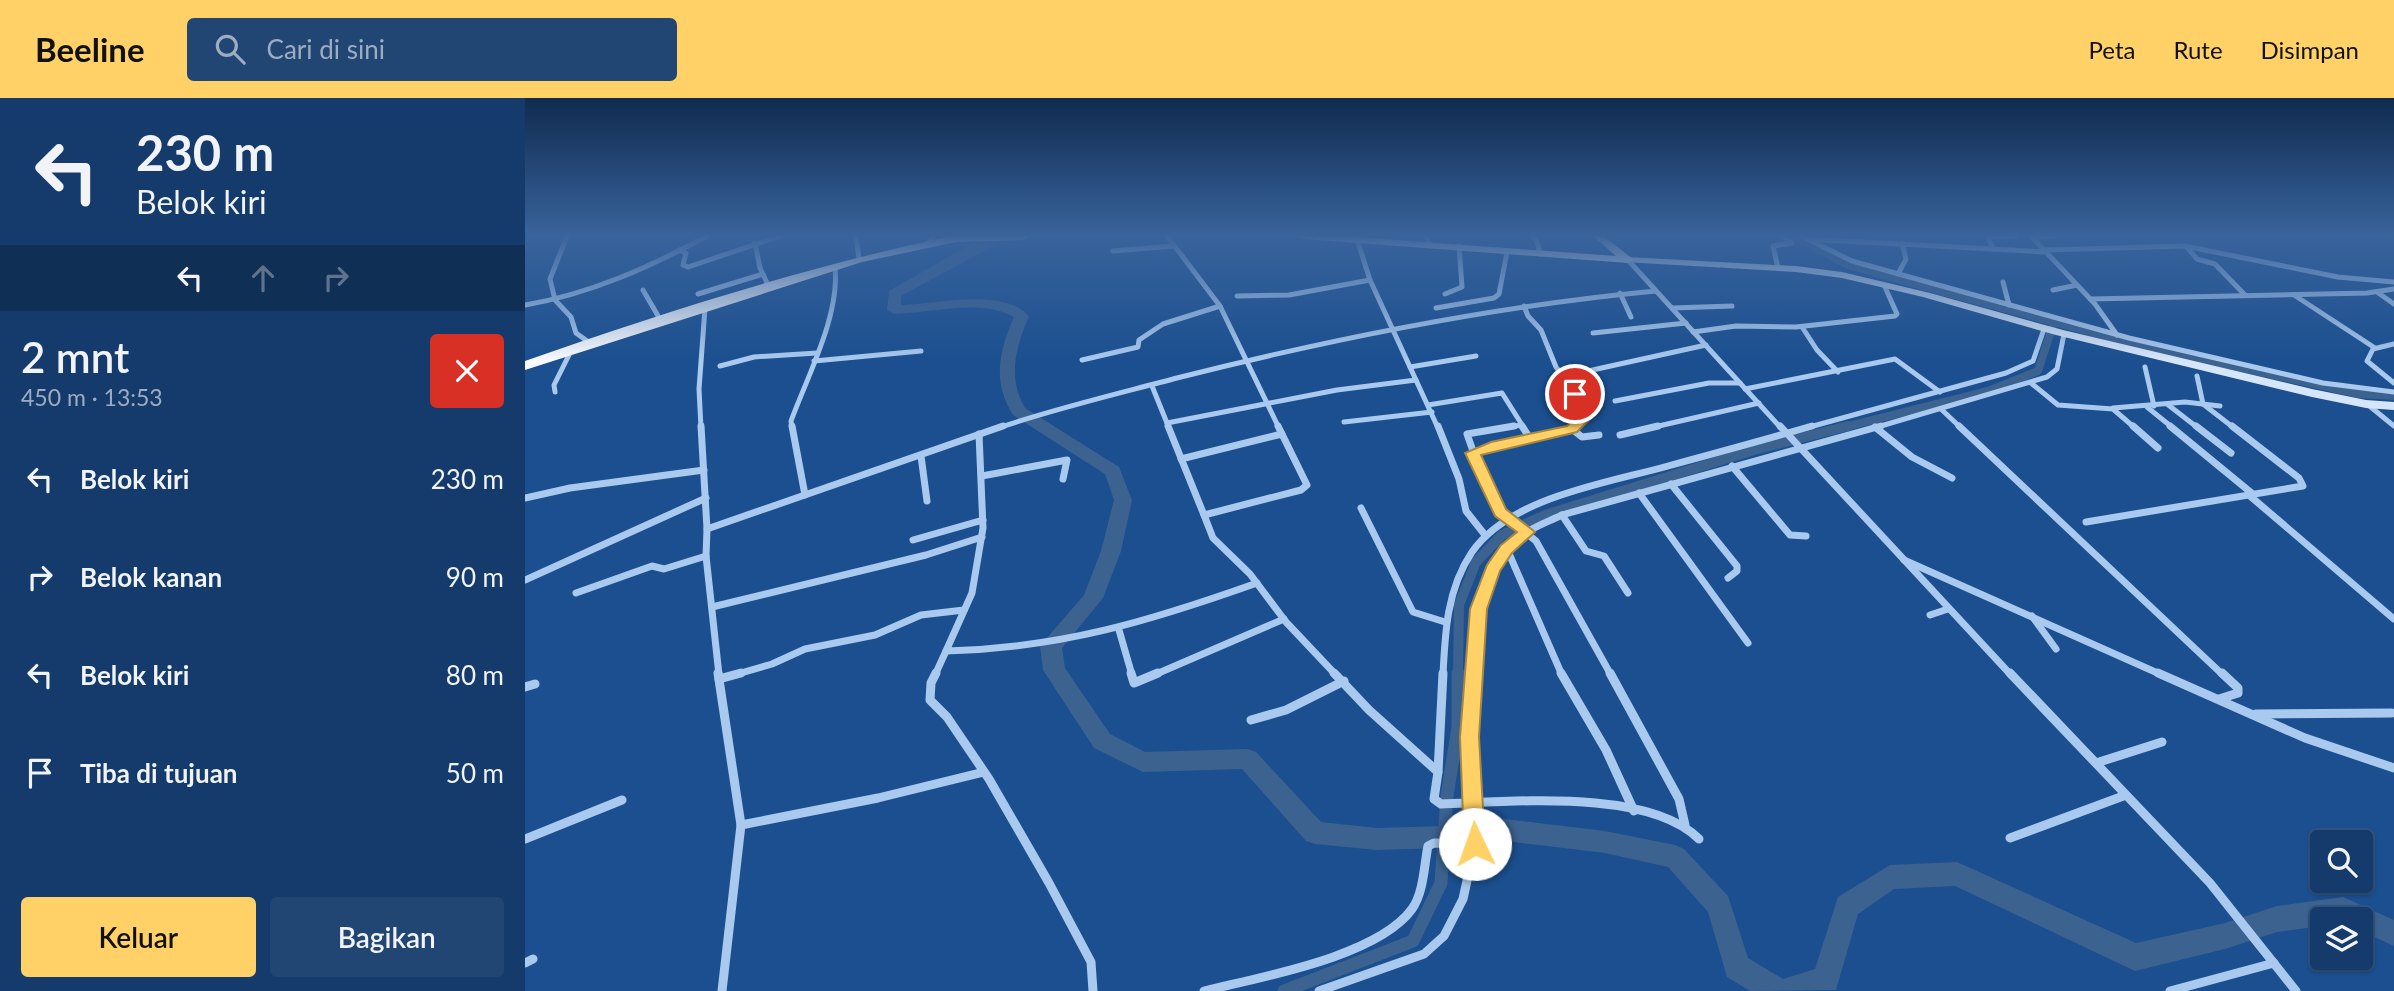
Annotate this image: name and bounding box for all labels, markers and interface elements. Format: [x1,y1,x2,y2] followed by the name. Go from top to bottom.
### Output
[187,18,677,81] search box
[35,29,145,69] text: Beeline
[211,30,249,68] icon: search
[267,33,385,65] text: Cari di sini
[2089,35,2135,64] text: Peta
[2173,35,2223,64] text: Rute
[2261,35,2359,64] text: Disimpan
[136,123,274,181] text: 230 m
[21,126,112,217] icon: left
[136,182,267,221] text: Belok kiri
[171,259,209,297] icon: left
[244,259,282,297] icon: ahead
[317,259,355,297] icon: right
[21,332,129,382] text: 2 mnt
[430,334,504,408] button: close
[1545,364,1605,424] pin
[1556,375,1594,413] icon: arrive
[21,383,163,411] text: 450 m · 13:53
[21,460,59,498] icon: left
[80,463,189,495] text: Belok kiri
[431,463,504,495] text: 230 m
[21,558,59,596] icon: right
[80,561,222,593] text: Belok kanan
[446,561,504,593] text: 90 m
[21,656,59,694] icon: left
[80,659,189,691] text: Belok kiri
[446,659,504,691] text: 80 m
[21,754,59,792] icon: arrive
[80,757,238,789] text: Tiba di tujuan
[446,757,504,789] text: 50 m
[1438,807,1512,881] position arrow
[2310,830,2373,970] map controls
[2310,830,2373,893] button: search
[21,897,256,977] button: Keluar
[270,897,504,977] button: Bagikan
[2310,907,2373,970] button: layers

